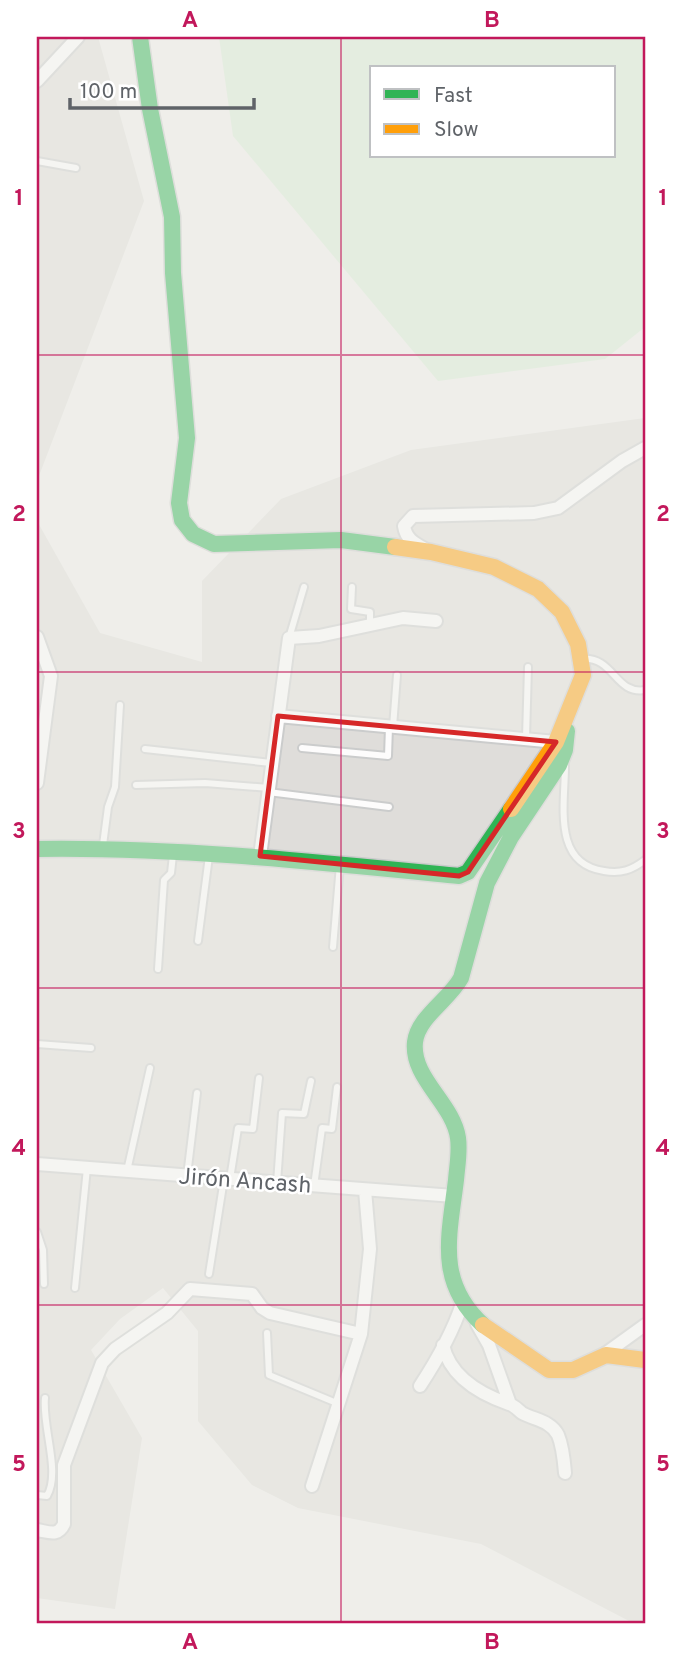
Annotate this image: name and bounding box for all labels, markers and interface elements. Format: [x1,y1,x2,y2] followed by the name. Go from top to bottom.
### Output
[182,7,198,36] text: A
[484,7,500,36] text: B
[70,66,254,110] scale bar
[370,66,616,158] legend
[80,79,137,106] text: 100 m
[434,83,473,110] text: Fast
[434,117,479,144] text: Slow
[14,185,24,214] text: 1
[658,185,668,214] text: 1
[12,501,26,530] text: 2
[656,501,670,530] text: 2
[12,818,26,847] text: 3
[656,818,670,847] text: 3
[12,1135,26,1164] text: 4
[656,1135,670,1164] text: 4
[177,1163,312,1202] street label: Jirón Ancash
[12,1451,26,1480] text: 5
[656,1451,670,1480] text: 5
[182,1629,198,1658] text: A
[484,1629,500,1658] text: B

